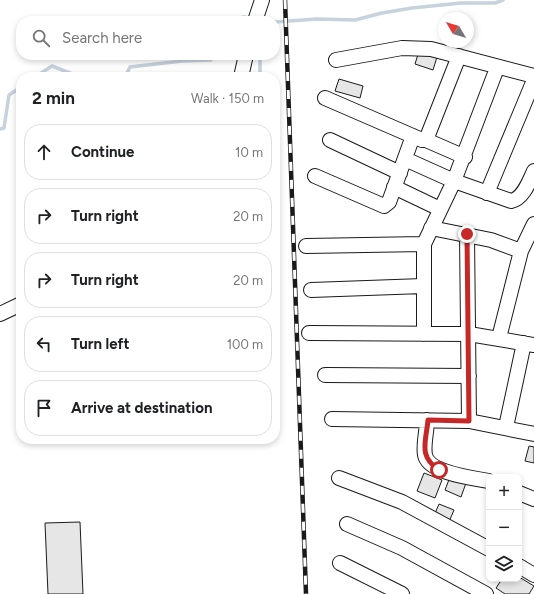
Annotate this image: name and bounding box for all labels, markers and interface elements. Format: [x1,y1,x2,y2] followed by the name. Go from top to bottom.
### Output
[438,12,474,48] north arrow
[16,16,280,60] search box
[30,27,52,49] icon: search
[62,29,142,47] text: Search here
[32,88,75,108] text: 2 min
[191,91,264,106] text: Walk · 150 m
[33,141,55,163] icon: ahead
[71,143,134,161] text: Continue
[235,145,263,160] text: 10 m
[33,205,55,227] icon: right
[71,207,139,225] text: Turn right
[233,209,263,224] text: 20 m
[458,225,476,243] route end
[33,269,55,291] icon: right
[71,271,139,289] text: Turn right
[233,273,263,288] text: 20 m
[33,333,55,355] icon: left
[71,335,129,353] text: Turn left
[227,337,263,352] text: 100 m
[33,397,55,419] icon: arrive
[71,399,212,417] text: Arrive at destination
[430,461,448,479] route start
[486,474,522,582] map controls
[486,474,522,510] button: +
[486,510,522,546] button: −
[486,546,522,582] button: layers

